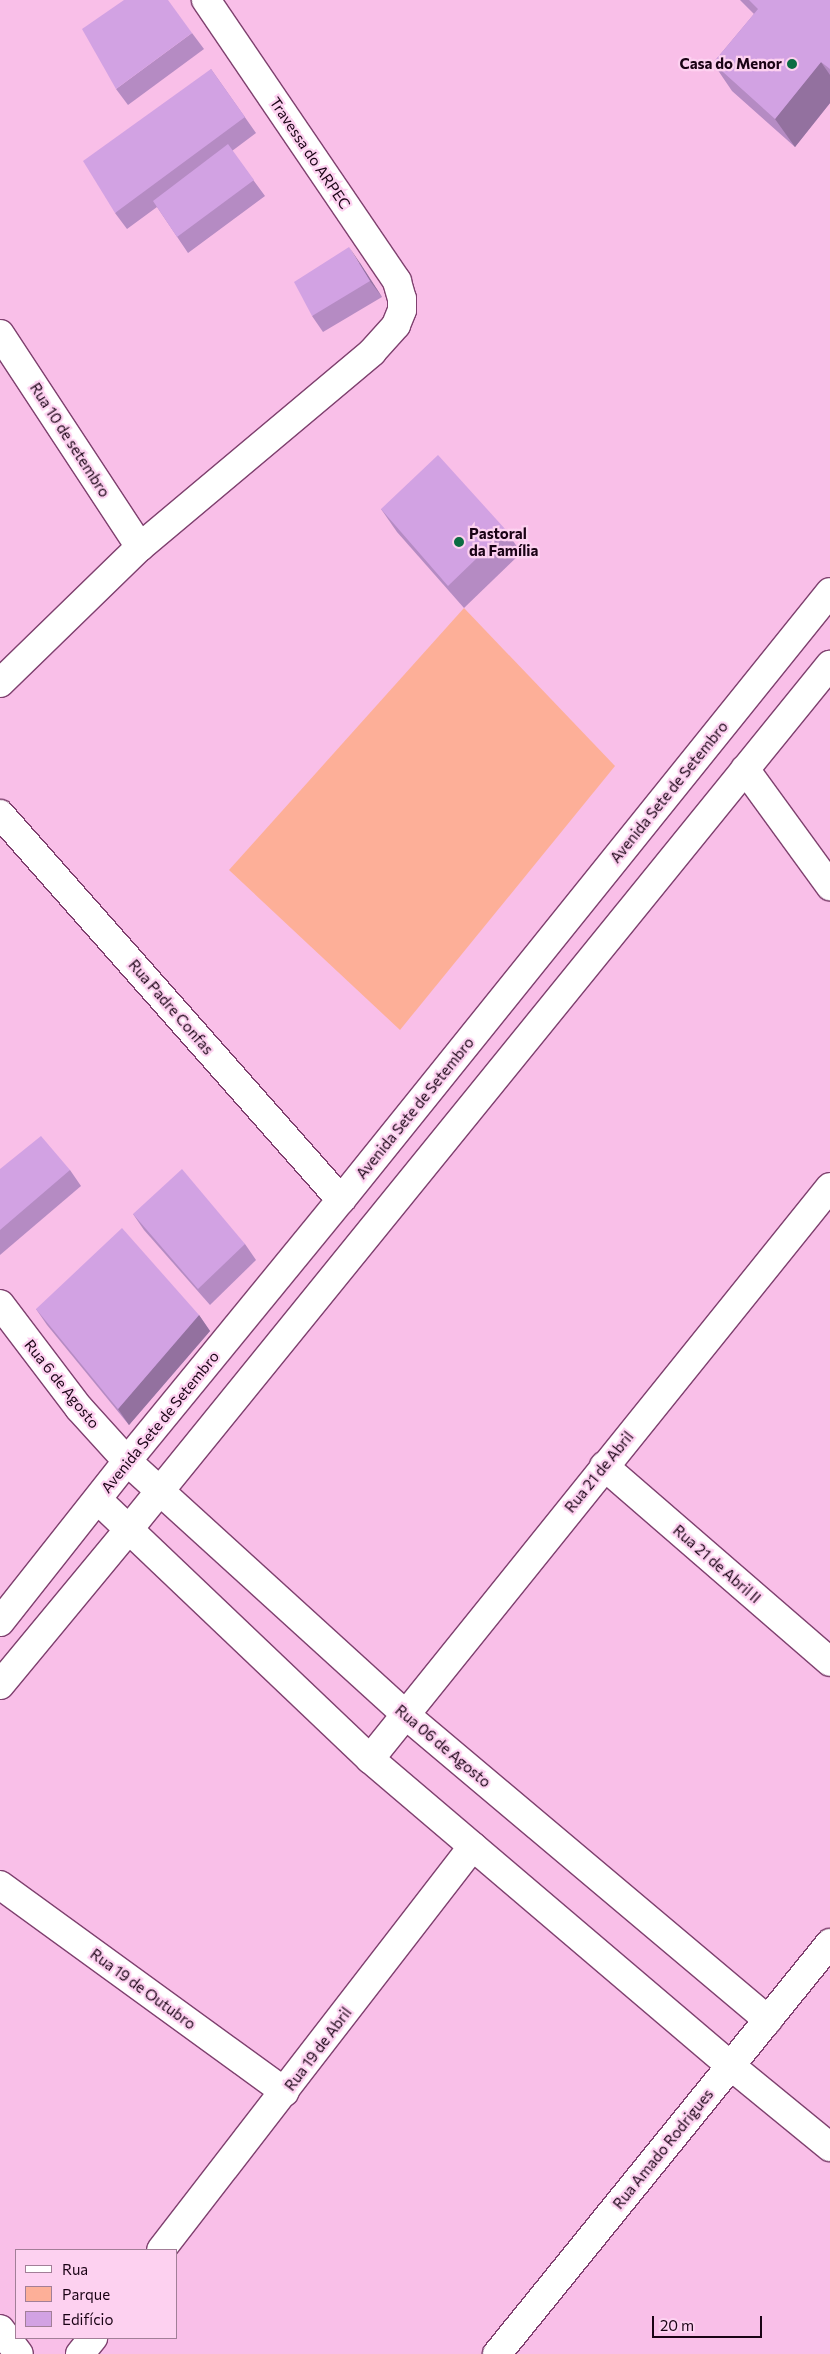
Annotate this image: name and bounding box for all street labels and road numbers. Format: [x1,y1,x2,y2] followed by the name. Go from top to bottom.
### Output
[266,94,354,212] street label: Travessa do ARPEC
[26,379,114,501] street label: Rua 10 de setembro
[606,718,732,866] street label: Avenida Sete de Setembro
[125,956,217,1058] street label: Rua Padre Confas
[352,1034,478,1182] street label: Avenida Sete de Setembro
[21,1336,103,1432] street label: Rua 6 de Agosto
[97,1348,223,1496] street label: Avenida Sete de Setembro
[561,1428,637,1516] street label: Rua 21 de Abril
[669,1521,765,1607] street label: Rua 21 de Abril II
[392,1701,494,1791] street label: Rua 06 de Agosto
[87,1945,199,2033] street label: Rua 19 de Outubro
[281,2004,355,2094] street label: Rua 19 de Abril
[609,2085,717,2213] street label: Rua Amado Rodrigues

